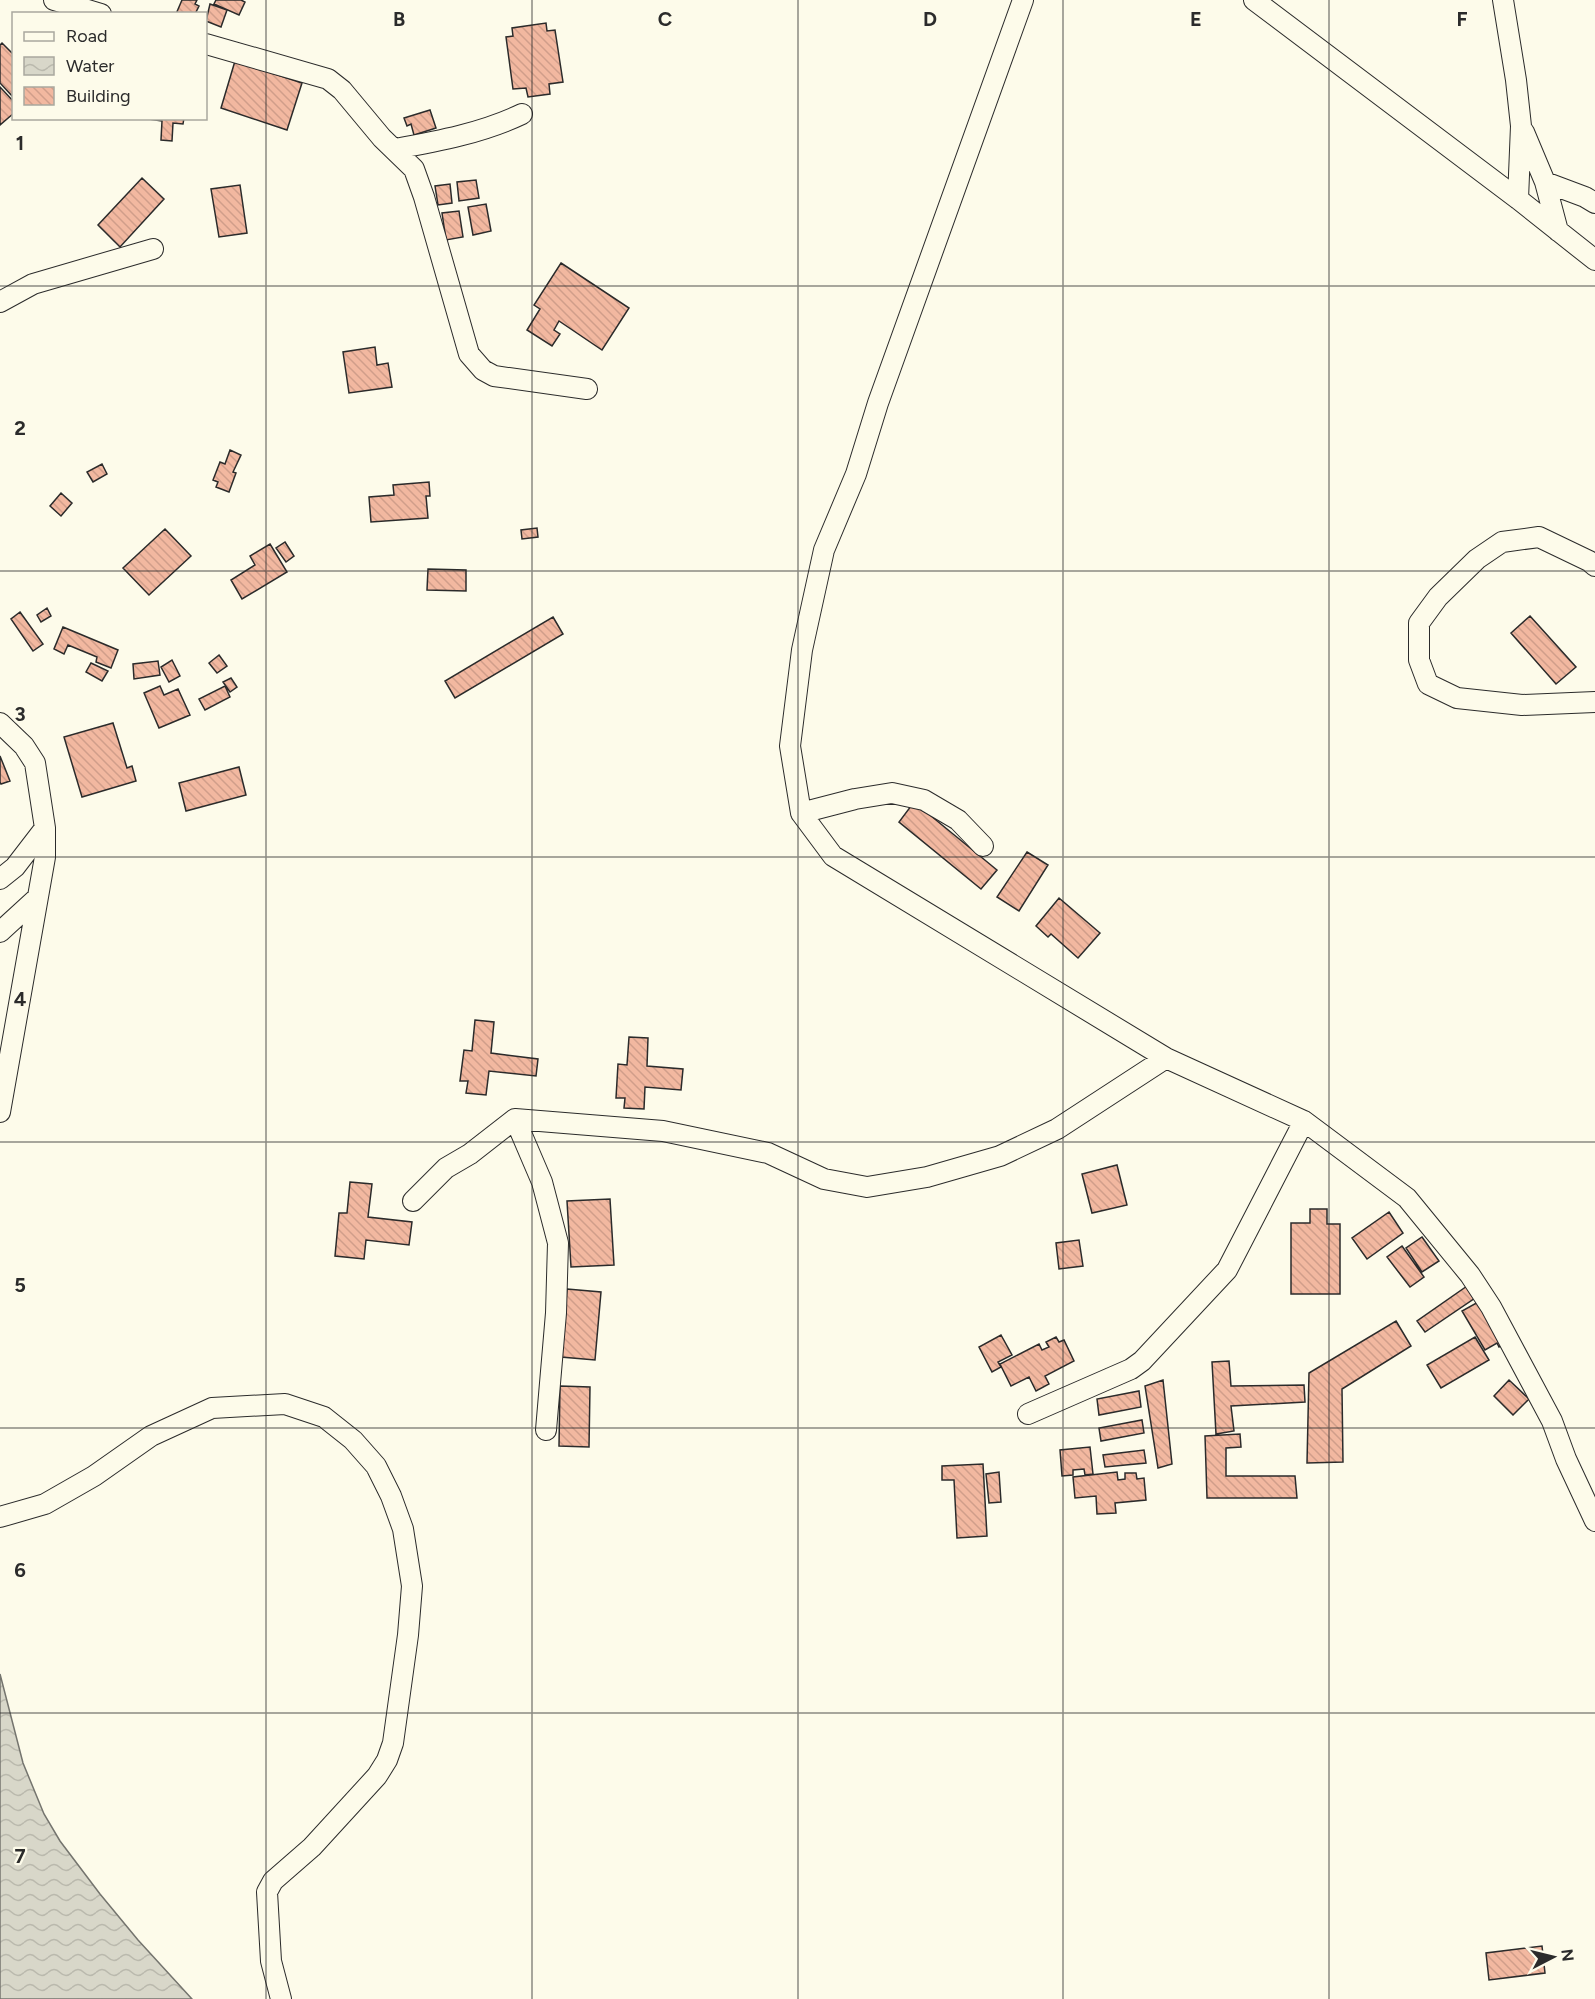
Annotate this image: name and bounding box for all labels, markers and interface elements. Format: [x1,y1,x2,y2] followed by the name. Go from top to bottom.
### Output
[393,7,405,31] text: B
[658,7,672,31] text: C
[923,7,937,31] text: D
[1190,7,1202,31] text: E
[1456,7,1468,31] text: F
[12,12,207,120] legend
[66,25,107,47] text: Road
[66,55,114,77] text: Water
[66,85,131,107] text: Building
[16,131,24,155] text: 1
[14,416,26,440] text: 2
[14,702,26,726] text: 3
[14,987,27,1011] text: 4
[14,1273,26,1297] text: 5
[14,1558,26,1582] text: 6
[14,1844,26,1868] text: 7
[1523,1927,1583,1987] north arrow
[1557,1948,1578,1963] text: N

